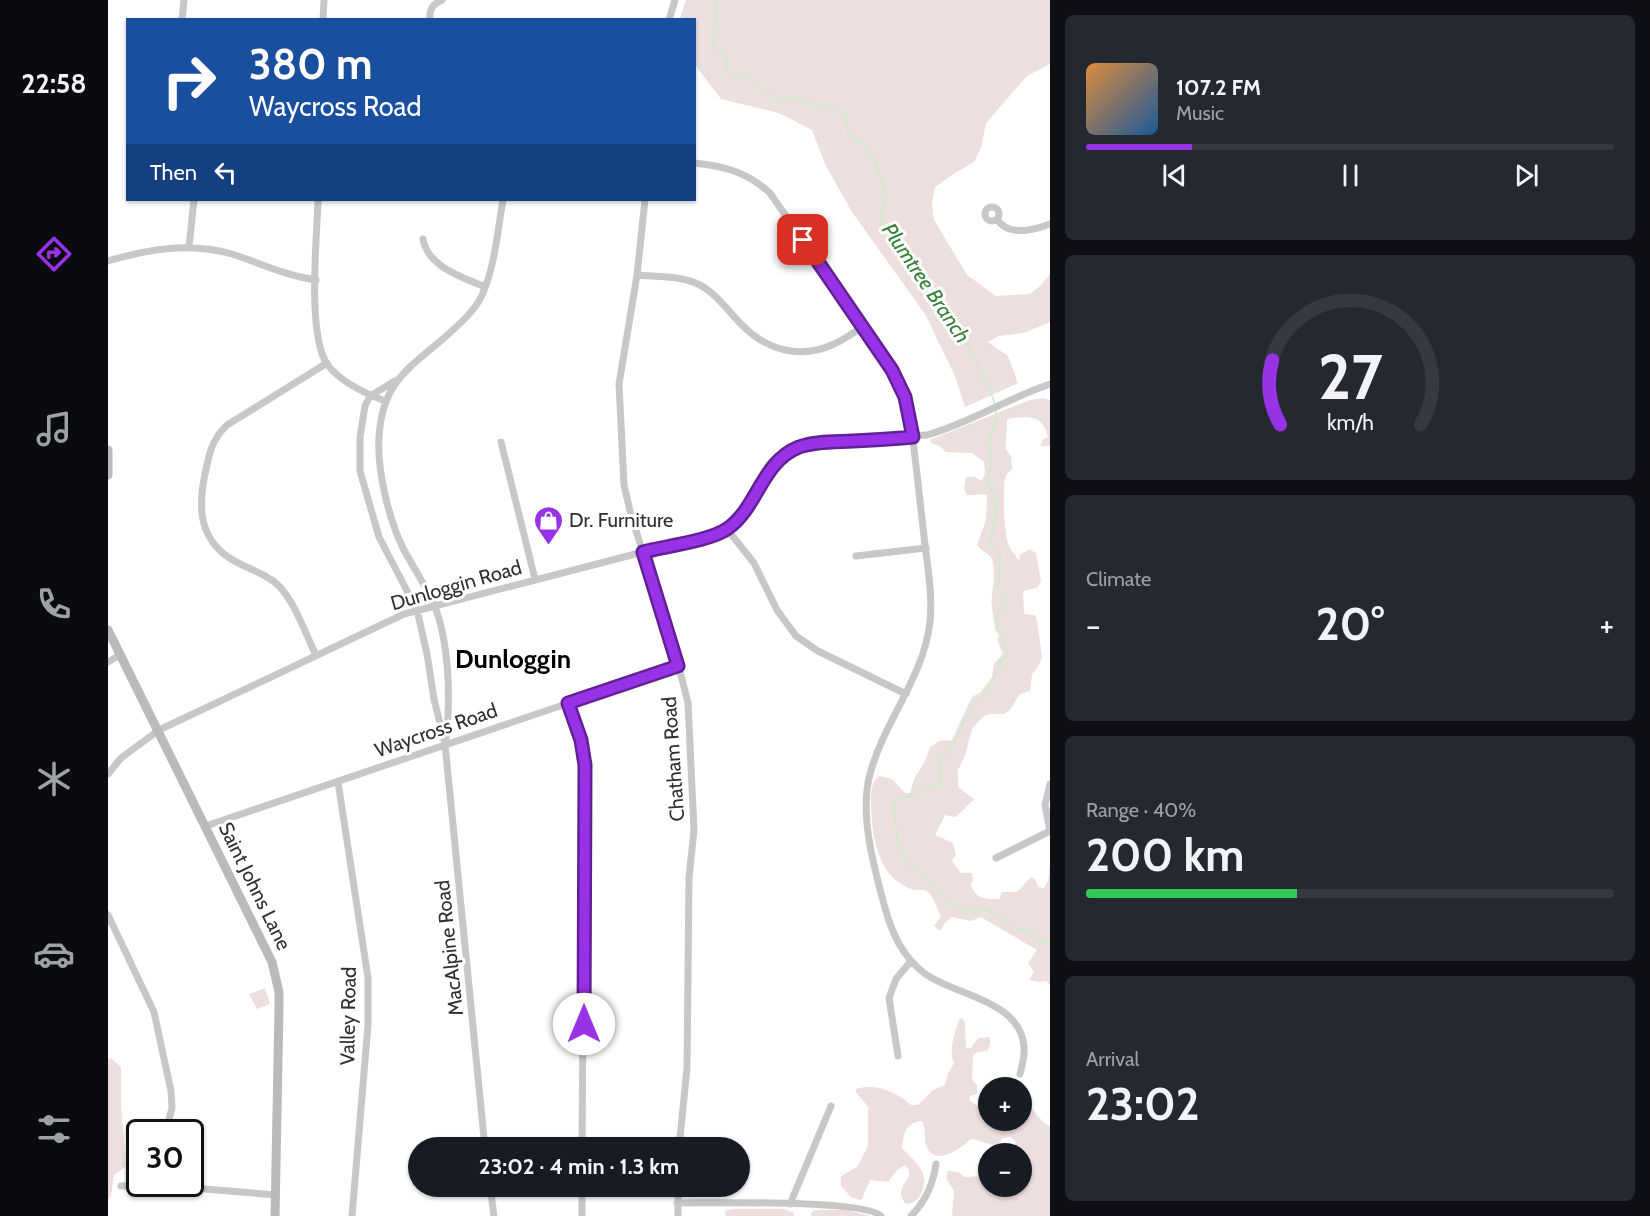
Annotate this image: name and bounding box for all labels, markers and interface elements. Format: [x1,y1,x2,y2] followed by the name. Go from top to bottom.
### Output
[249,38,373,90] text: 380 m
[150,42,228,120] icon: right
[21,67,87,100] text: 22:58
[1176,74,1261,101] text: 107.2 FM
[249,90,422,123] text: Waycross Road
[1176,101,1224,125] text: Music
[209,156,242,189] icon: left
[150,159,197,186] text: Then
[1158,159,1191,192] icon: previous
[1334,159,1367,192] icon: pause
[1510,159,1543,192] icon: next
[777,214,828,265] pin
[877,218,976,347] water label: Plumtree Branch
[786,223,819,256] icon: arrive
[33,233,75,275] icon: directions
[1318,339,1383,415] text: 27
[33,408,75,450] icon: music
[1327,409,1373,435] text: km/h
[532,504,564,546] shop icon: Dr. Furniture
[569,508,673,532] place label: Dr. Furniture
[388,555,524,615] street label: Dunloggin Road
[1086,567,1151,591] text: Climate
[33,583,75,625] icon: phone
[1316,597,1384,651] text: 20°
[1086,605,1101,645] text: −
[1599,605,1614,645] text: +
[455,643,571,675] district label: Dunloggin
[657,696,689,822] street label: Chatham Road
[372,698,500,762] street label: Waycross Road
[33,758,75,800] icon: climate
[1086,798,1196,822] text: Range · 40%
[214,818,296,954] street label: Saint Johns Lane
[1086,828,1244,882] text: 200 km
[430,879,468,1017] street label: MacAlpine Road
[33,933,75,975] icon: car
[335,967,361,1065] street label: Valley Road
[552,992,616,1056] position arrow
[1086,1047,1139,1071] text: Arrival
[978,1077,1032,1197] map controls
[978,1077,1032,1131] button: +
[1086,1077,1200,1131] text: 23:02
[33,1108,75,1150] icon: filters
[126,1119,204,1197] speed limit sign: 30
[978,1143,1032,1197] button: −
[479,1153,679,1180] text: 23:02 · 4 min · 1.3 km

